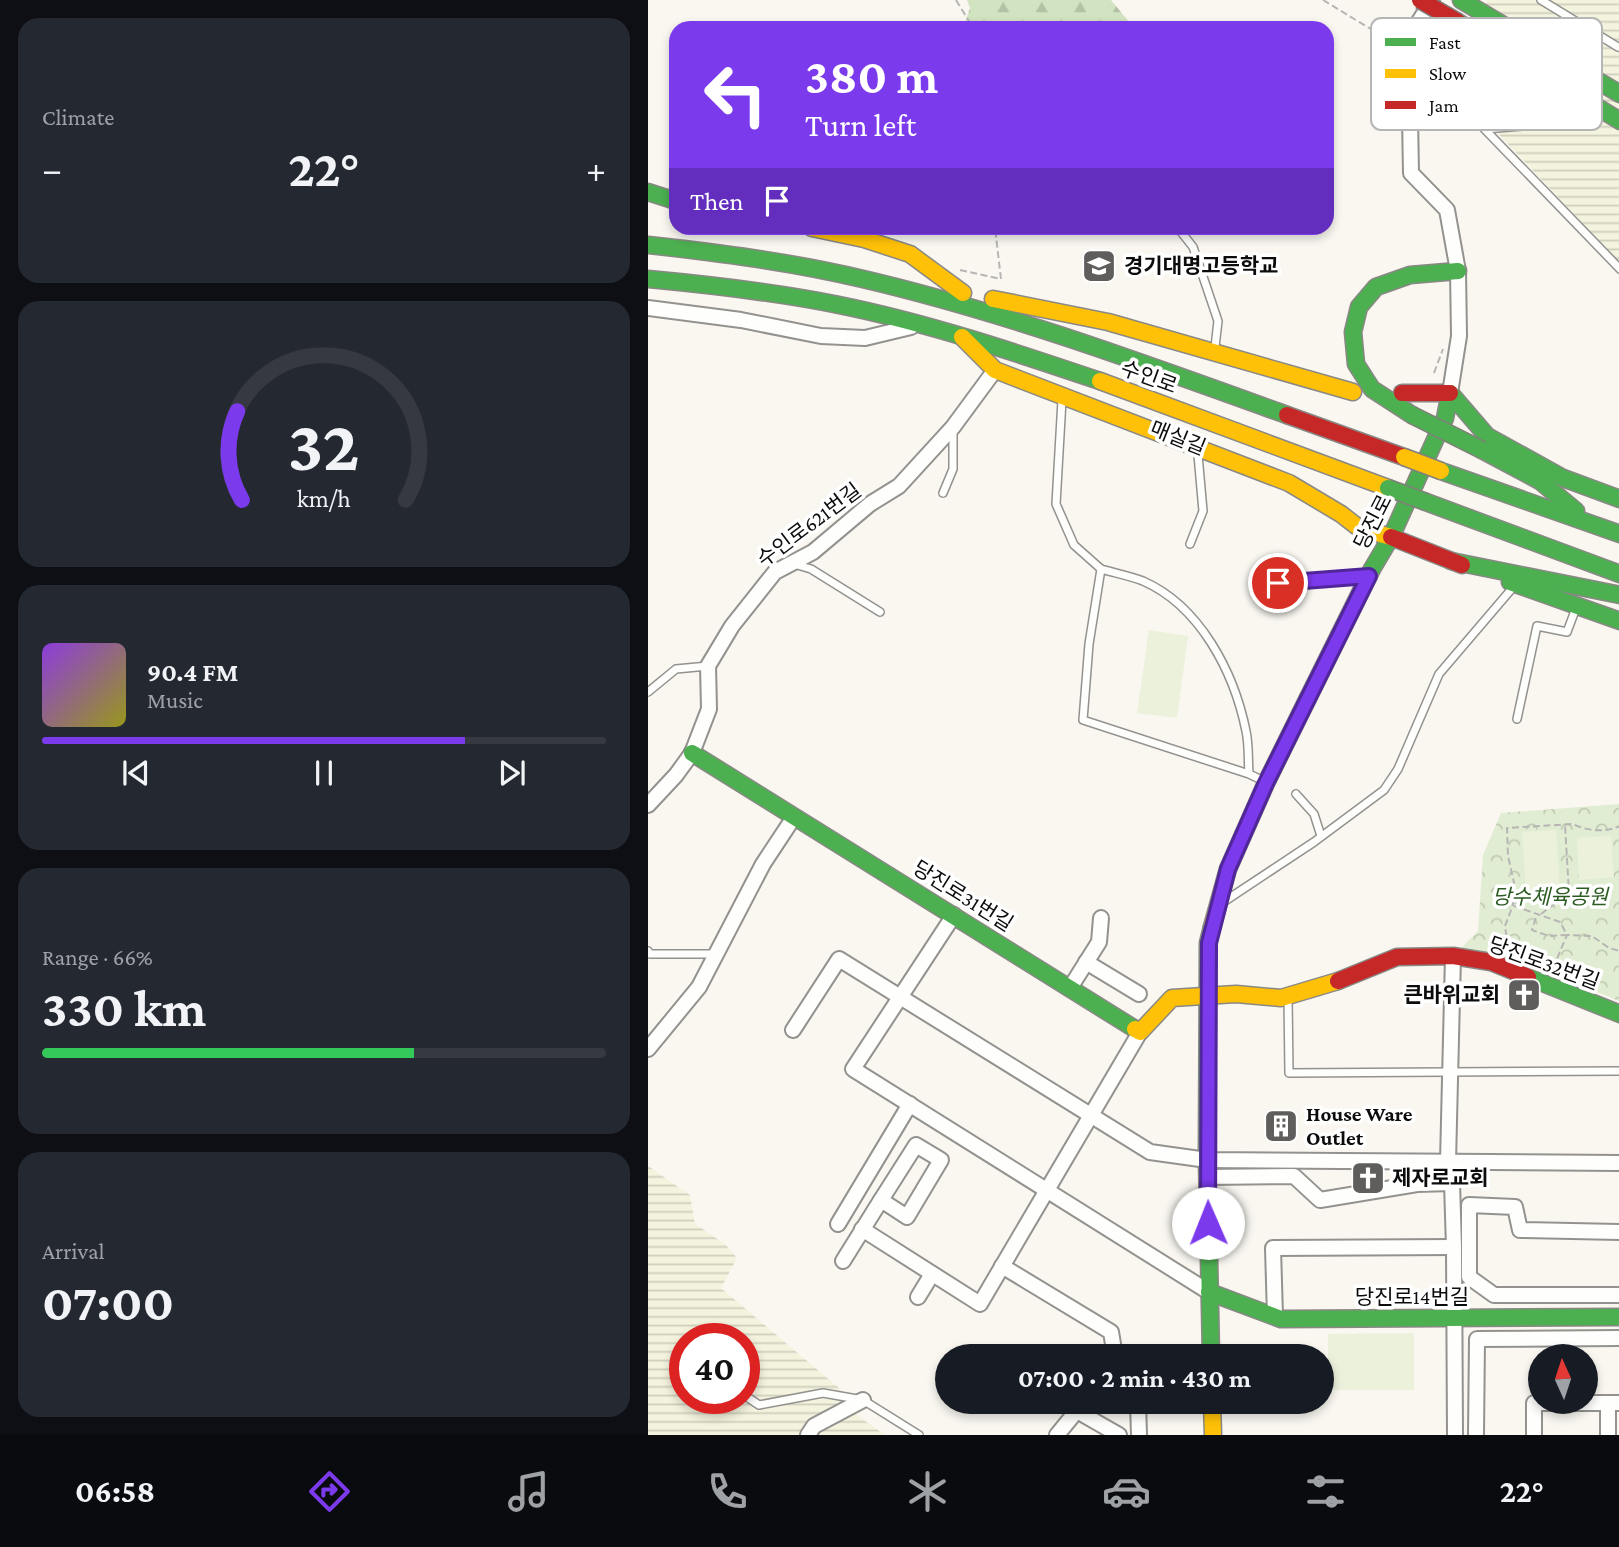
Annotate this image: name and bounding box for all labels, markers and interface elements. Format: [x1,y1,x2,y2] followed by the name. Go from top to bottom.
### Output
[1371,18,1602,130] legend
[1429,32,1461,53] text: Fast
[690,49,781,140] icon: left
[805,49,938,104] text: 380 m
[1429,63,1466,84] text: Slow
[1427,95,1459,116] text: Jam
[42,104,114,130] text: Climate
[805,107,916,143] text: Turn left
[288,139,360,197] text: 22°
[42,148,62,190] text: −
[586,148,606,190] text: +
[758,182,796,220] icon: arrive
[690,187,744,216] text: Then
[1080,247,1118,285] school or university icon: 경기대명고등학교
[1124,254,1279,278] place label: 경기대명고등학교
[1118,356,1180,398] street label: 수인로
[288,406,360,487] text: 32
[1147,416,1209,460] street label: 매실길
[752,478,866,572] street label: 수인로621번길
[297,485,351,512] text: km/h
[1349,491,1397,553] street label: 당진로
[1248,553,1308,613] pin
[1259,564,1297,602] icon: arrive
[147,658,239,687] text: 90.4 FM
[147,687,203,713] text: Music
[117,754,155,792] icon: previous
[305,754,343,792] icon: pause
[493,754,531,792] icon: next
[908,856,1018,936] street label: 당진로31번길
[1492,885,1610,909] park label: 당수체육공원
[1485,932,1603,994] street label: 당진로32번길
[42,944,153,970] text: Range · 66%
[1505,976,1543,1014] church icon: 큰바위교회
[42,979,206,1037] text: 330 km
[1403,983,1500,1007] place label: 큰바위교회
[1306,1102,1413,1150] place label: House Ware Outlet
[1262,1107,1300,1145] building icon: House Ware Outlet
[1349,1159,1387,1197] church icon: 제자로교회
[1392,1166,1489,1190] place label: 제자로교회
[1171,1186,1245,1260] position arrow
[42,1238,105,1264] text: Arrival
[42,1273,174,1331] text: 07:00
[1355,1285,1469,1309] street label: 당진로14번길
[669,1323,760,1414] speed limit sign: 40
[1528,1344,1598,1414] north arrow
[1528,1344,1598,1414] map controls
[1018,1364,1251,1393] text: 07:00 · 2 min · 430 m
[305,1467,354,1516] icon: directions
[504,1467,553,1516] icon: music
[703,1467,752,1516] icon: phone
[903,1467,952,1516] icon: climate
[1102,1467,1151,1516] icon: car
[1301,1467,1350,1516] icon: filters
[75,1473,155,1509] text: 06:58
[1500,1473,1544,1509] text: 22°

